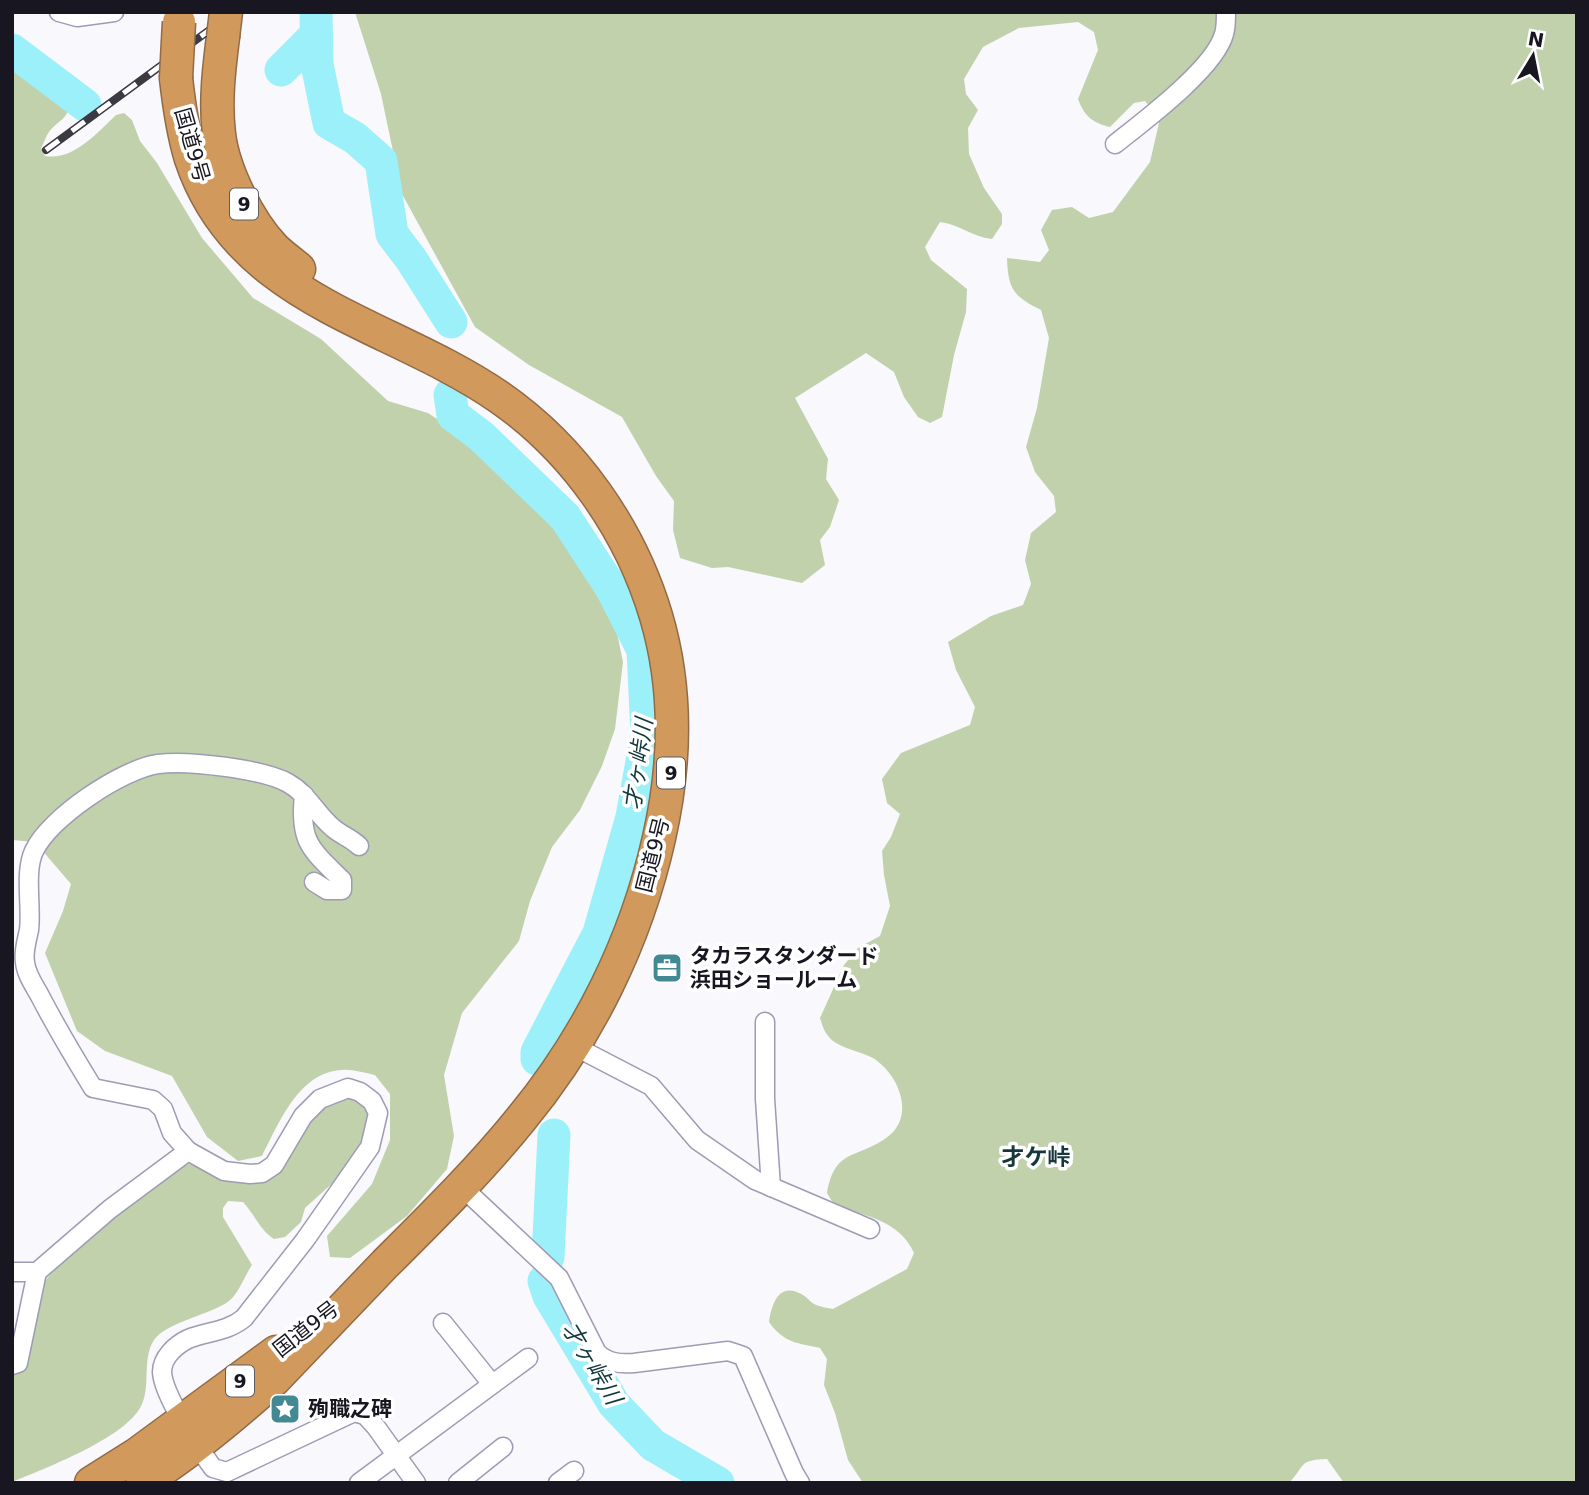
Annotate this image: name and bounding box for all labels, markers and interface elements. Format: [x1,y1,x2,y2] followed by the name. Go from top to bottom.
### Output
[1498,21,1568,91] north arrow
[1526,27,1546,51] text: N
[170,105,214,185] street label: 国道9号
[230,188,258,220] road number: 9
[619,714,658,811] water label: 才ヶ峠川
[657,758,685,788] road number: 9
[632,815,674,895] street label: 国道9号
[690,944,879,992] place label: タカラスタンダード 浜田ショールーム
[650,951,684,985] office icon: タカラスタンダード 浜田ショールーム
[1002,1144,1071,1170] district label: 才ケ峠
[269,1296,343,1362] street label: 国道9号
[557,1317,628,1412] water label: 才ヶ峠川
[226,1366,254,1396] road number: 9
[268,1392,302,1426] place icon: 殉職之碑
[308,1397,392,1421] place label: 殉職之碑

